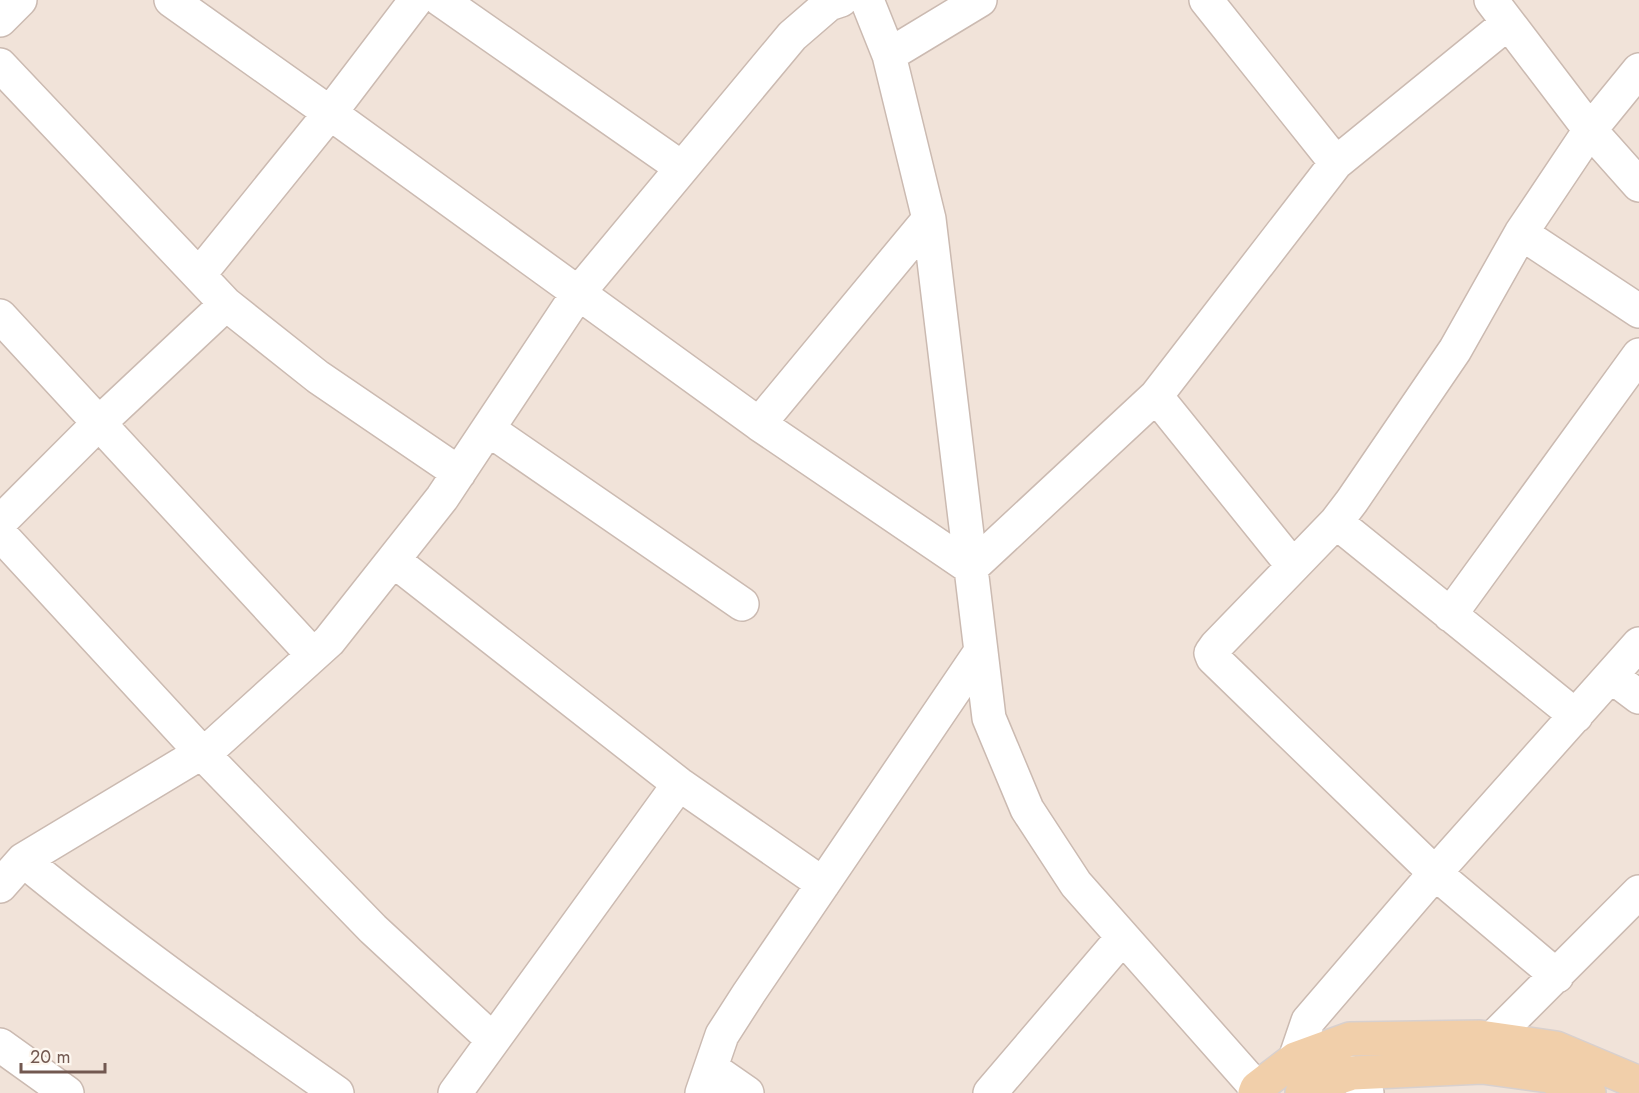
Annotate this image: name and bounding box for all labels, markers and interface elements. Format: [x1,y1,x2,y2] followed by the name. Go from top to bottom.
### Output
[21,1036,105,1074] scale bar
[30,1044,70,1070] text: 20 m

